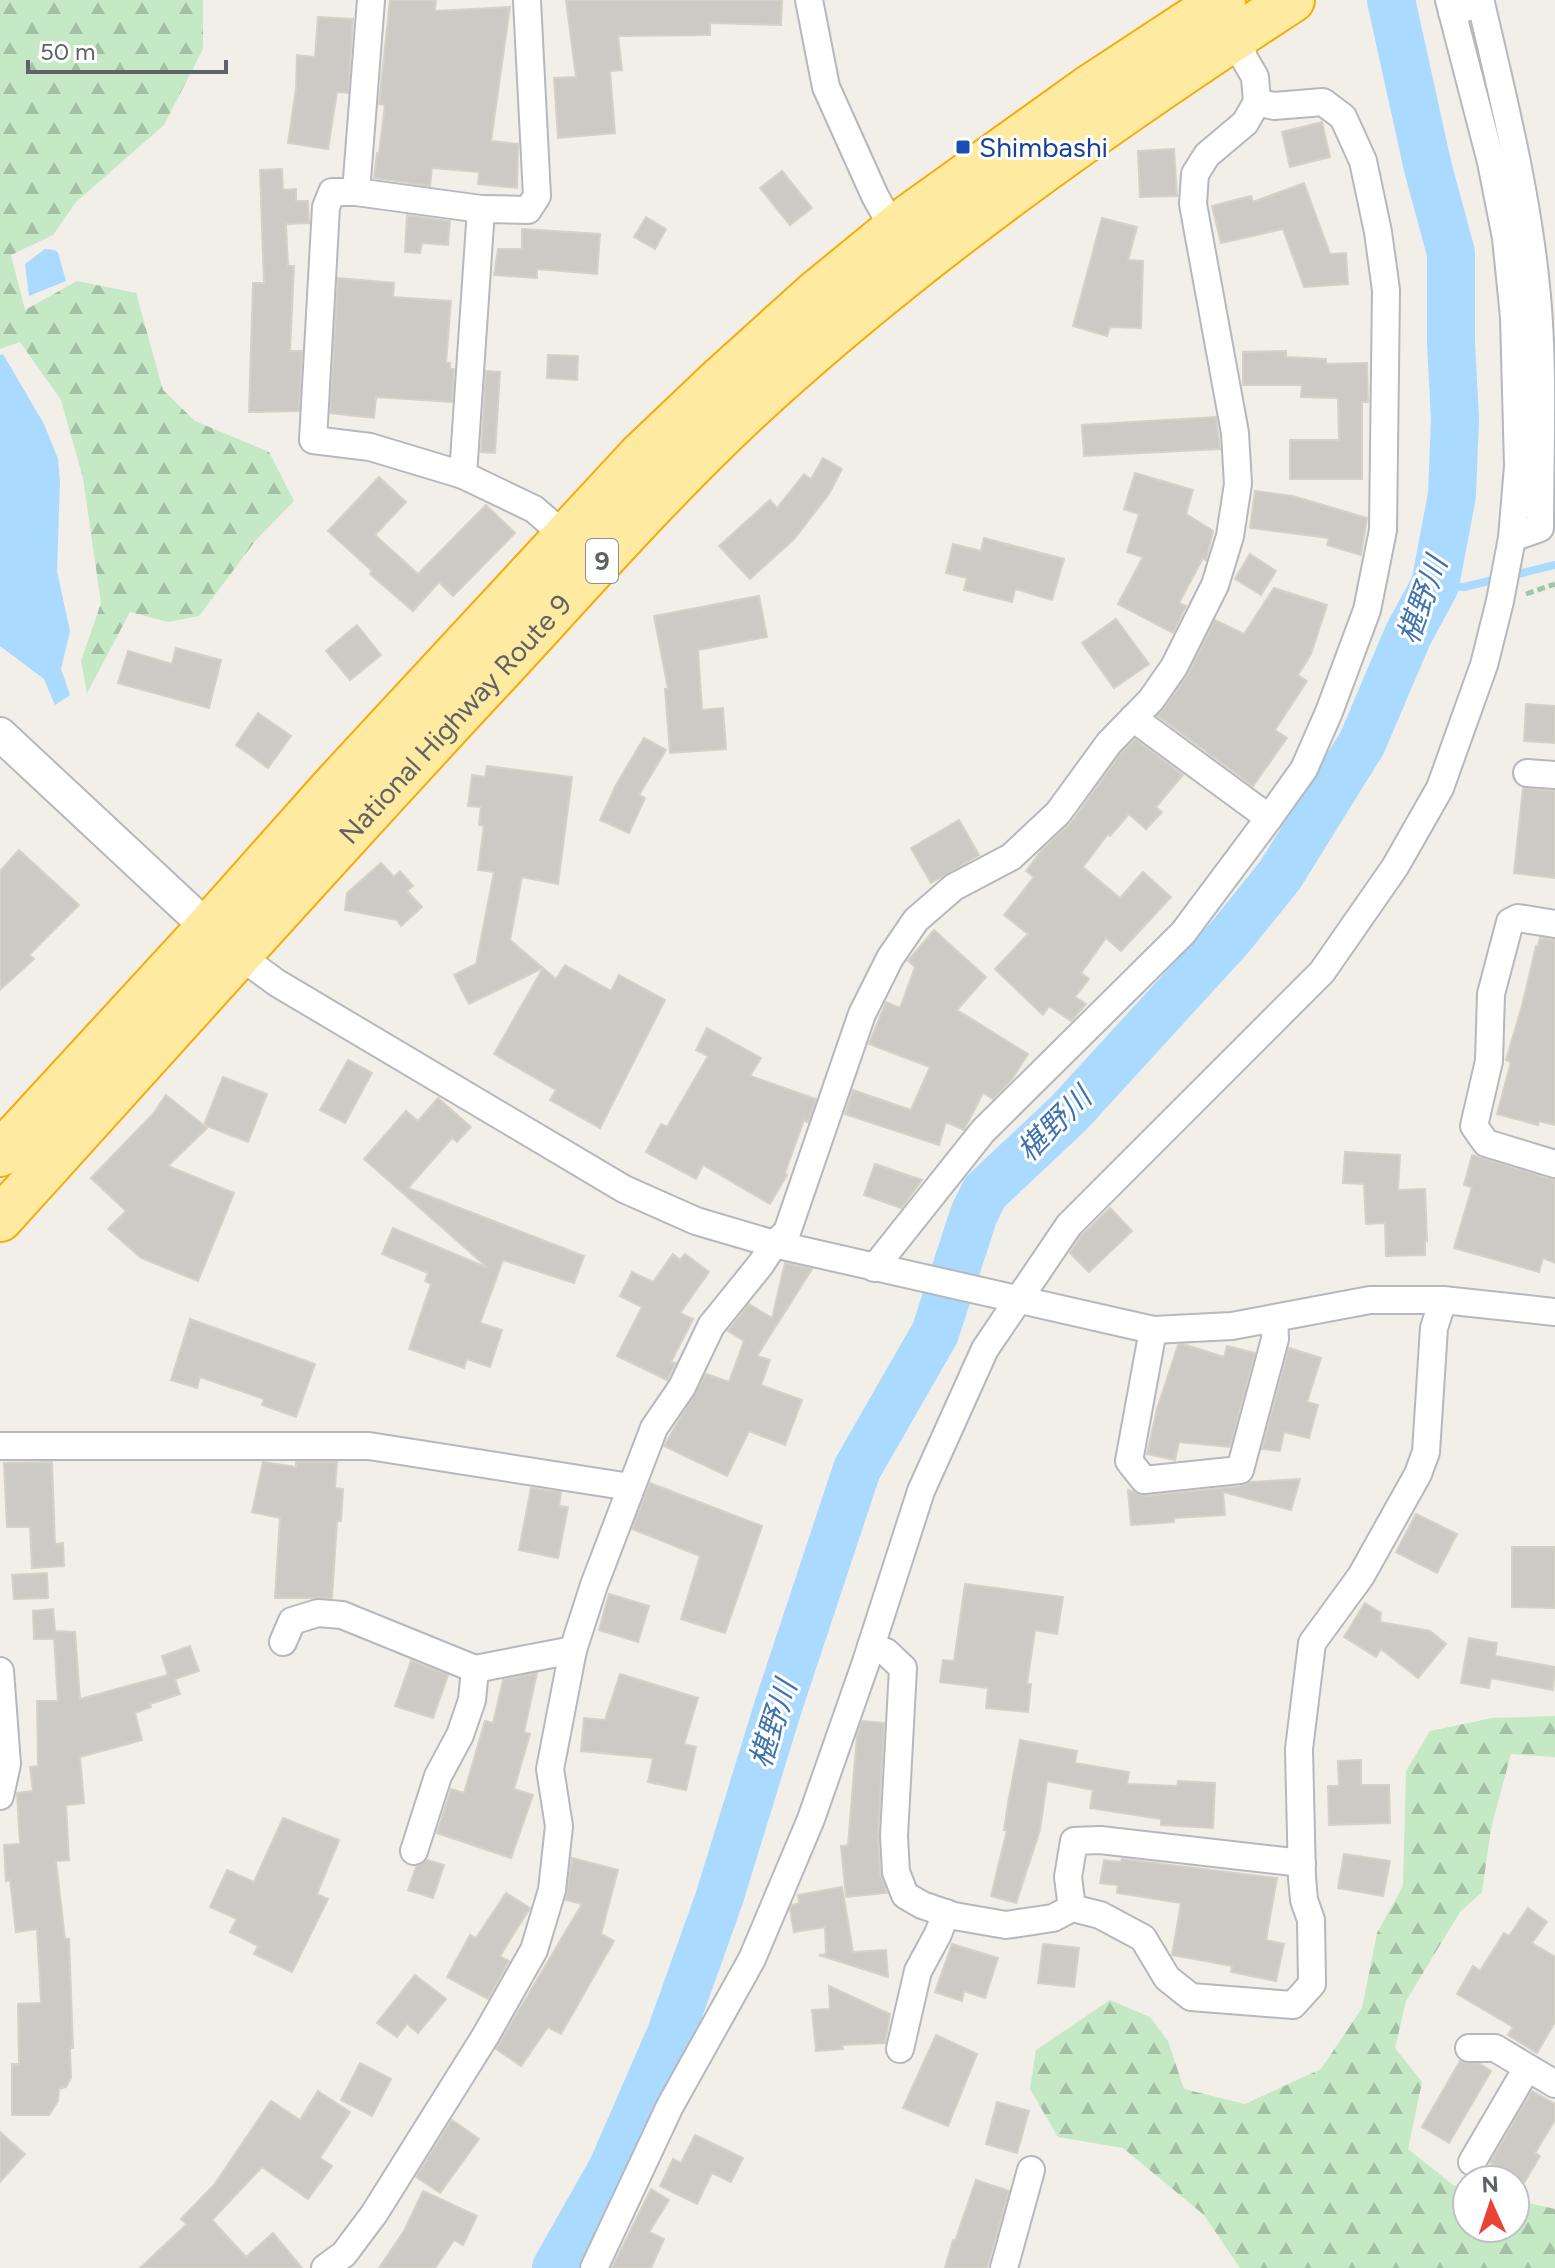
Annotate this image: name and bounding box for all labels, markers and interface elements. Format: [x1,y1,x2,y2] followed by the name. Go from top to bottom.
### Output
[28,24,226,74] scale bar
[40,37,96,66] text: 50 m
[979,130,1108,164] place label: Shimbashi
[954,138,972,156] marker: Shimbashi
[586,539,618,583] road number: 9
[1389,549,1456,649] water label: 椹野川
[331,587,578,851] street label: National Highway Route 9
[1009,1077,1101,1169] water label: 椹野川
[741,1673,805,1773] water label: 椹野川
[1451,2164,1531,2244] north arrow
[1481,2171,1499,2198] text: N

